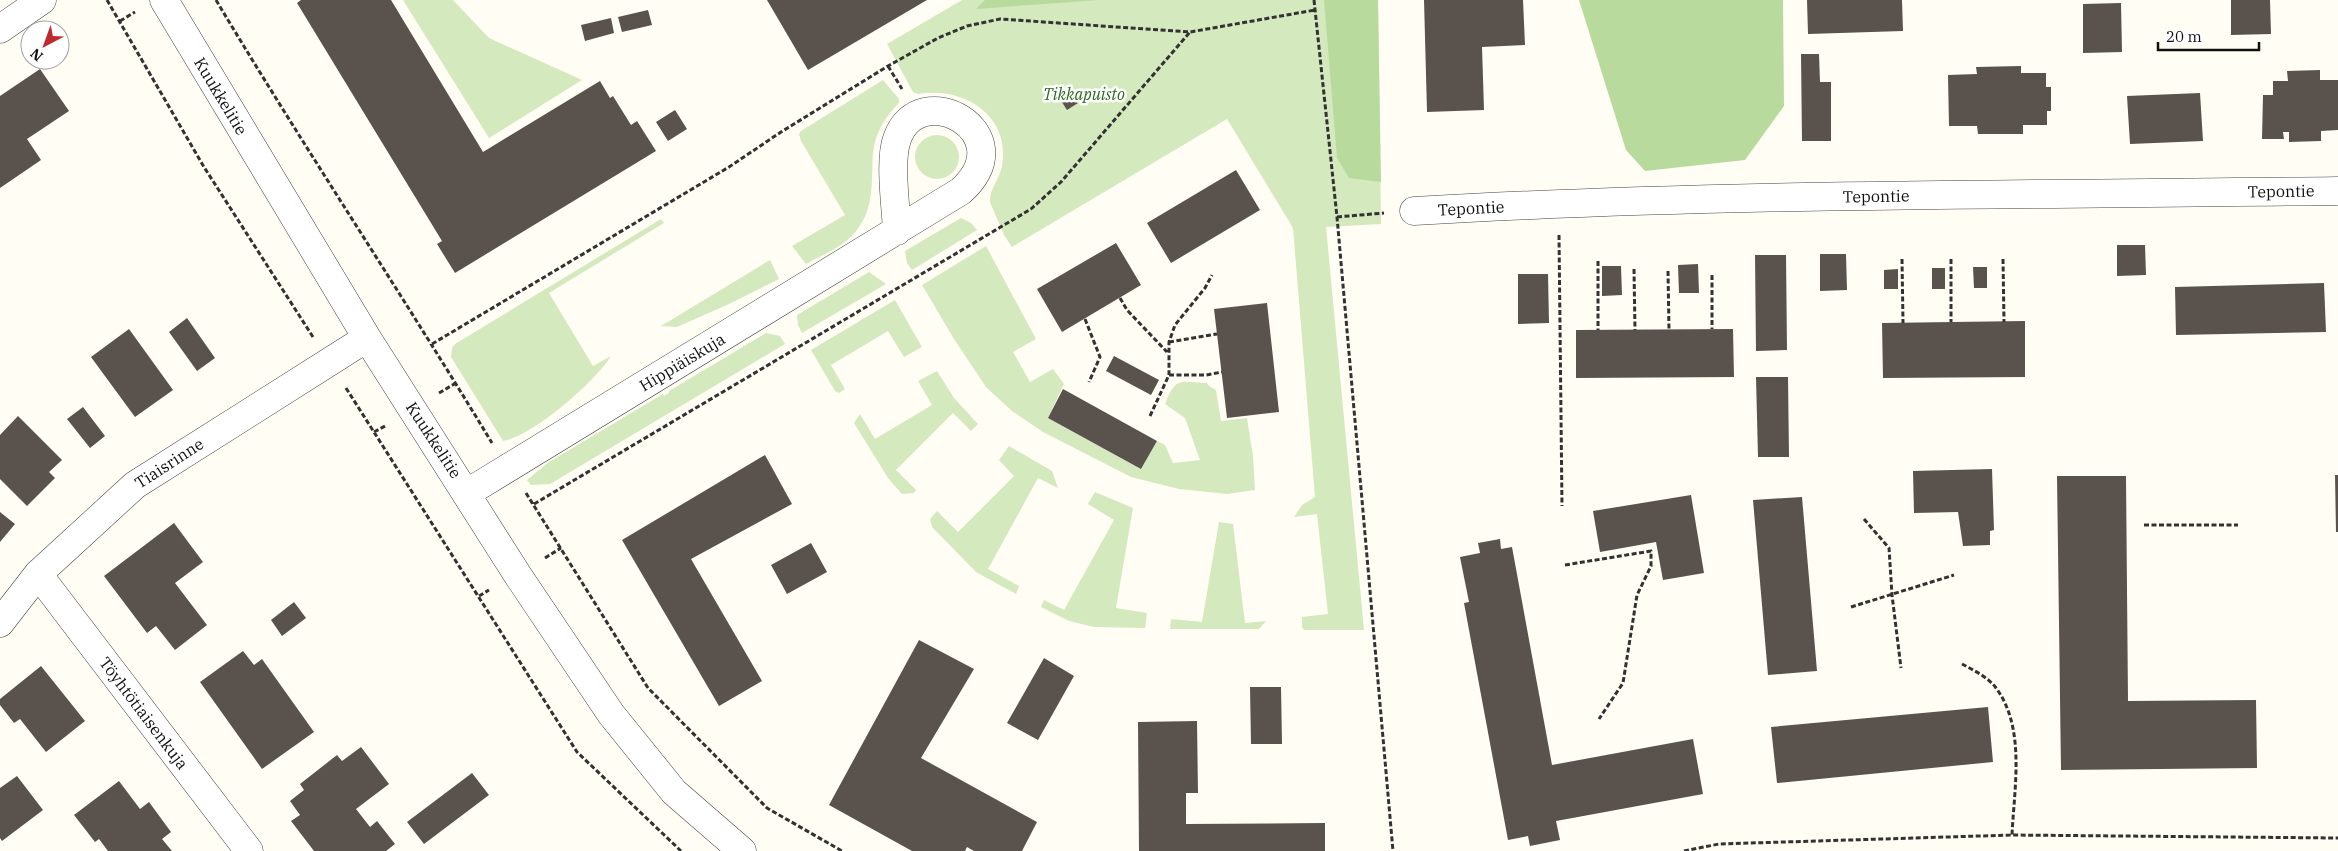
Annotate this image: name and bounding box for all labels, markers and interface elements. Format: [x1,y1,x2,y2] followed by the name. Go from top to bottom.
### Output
[20,20,70,70] north arrow
[2158,20,2259,52] scale bar
[2166,27,2202,46] text: 20 m
[26,44,47,65] text: N
[190,54,252,138] street label: Kuukkelitie
[1043,84,1125,104] park label: Tikkapuisto
[2247,180,2315,202] street label: Tepontie
[1842,185,1910,207] street label: Tepontie
[1437,196,1505,220] street label: Tepontie
[635,328,729,395] street label: Hippiäiskuja
[402,398,466,482] street label: Kuukkelitie
[131,433,207,493] street label: Tiaisrinne
[95,653,193,773] street label: Töyhtötiaisenkuja

